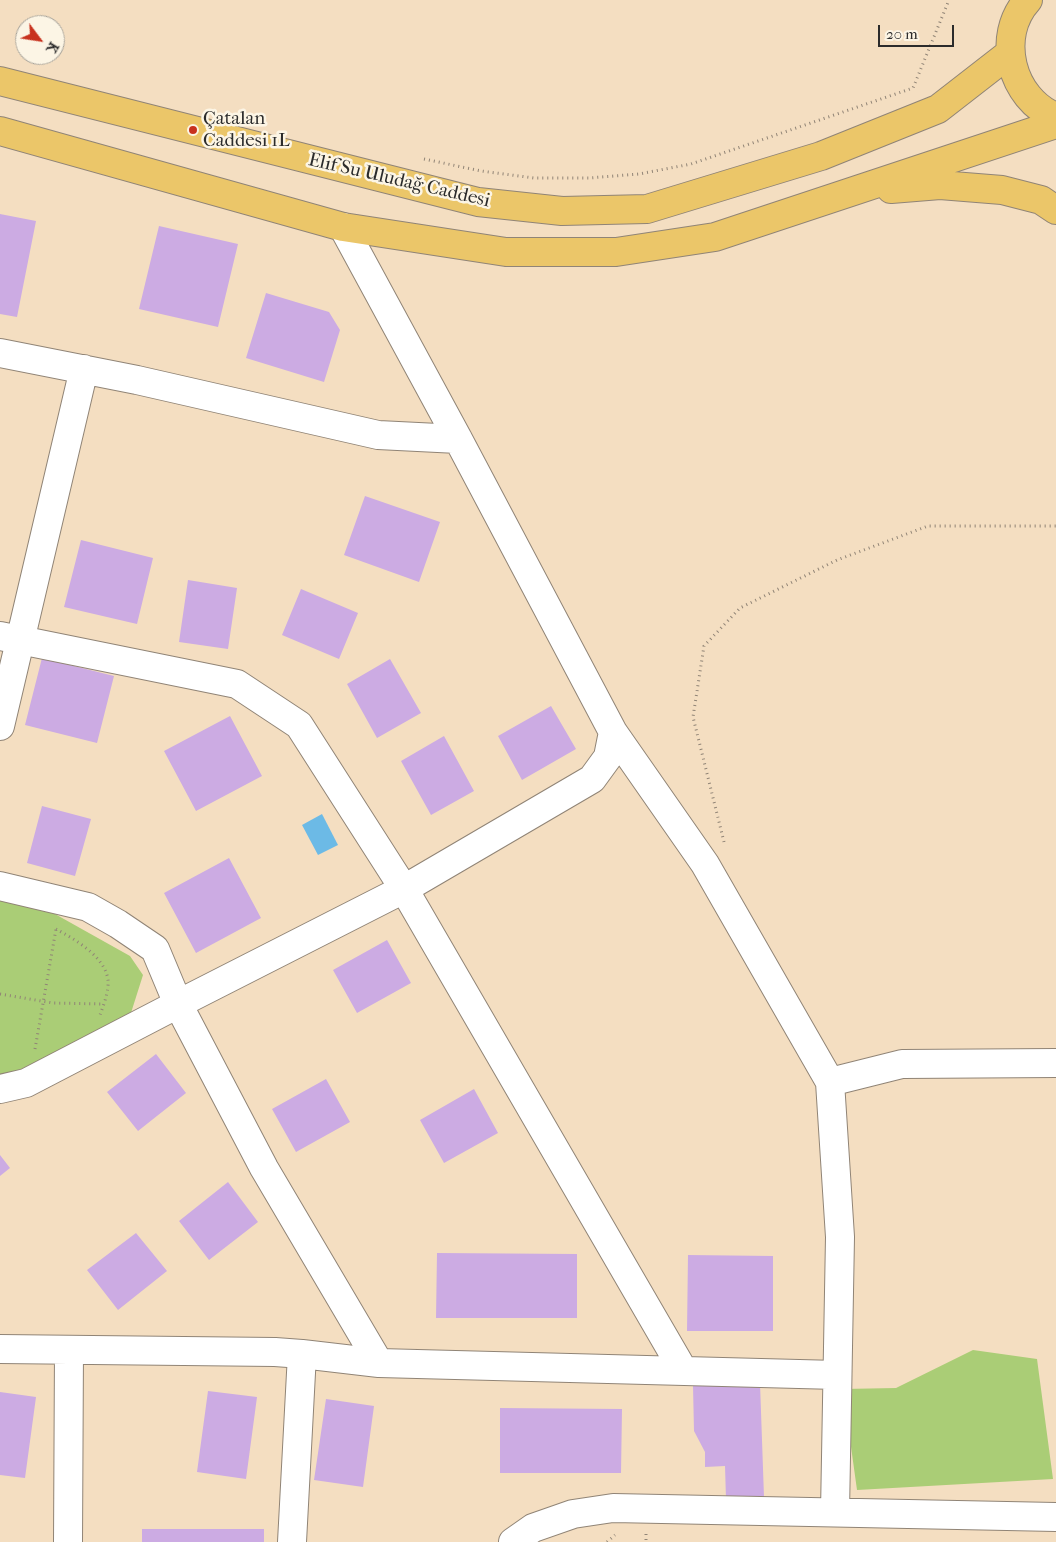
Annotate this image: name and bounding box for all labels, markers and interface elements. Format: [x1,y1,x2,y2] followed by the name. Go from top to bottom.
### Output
[15,15,65,65] north arrow
[881,15,957,47] scale bar
[886,25,918,43] text: 20 m
[43,39,62,56] text: K
[203,108,290,152] place label: Çatalan Caddesi 1L
[187,124,199,136] marker: Çatalan Caddesi 1L
[306,149,492,213] street label: Elif Su Uludağ Caddesi

